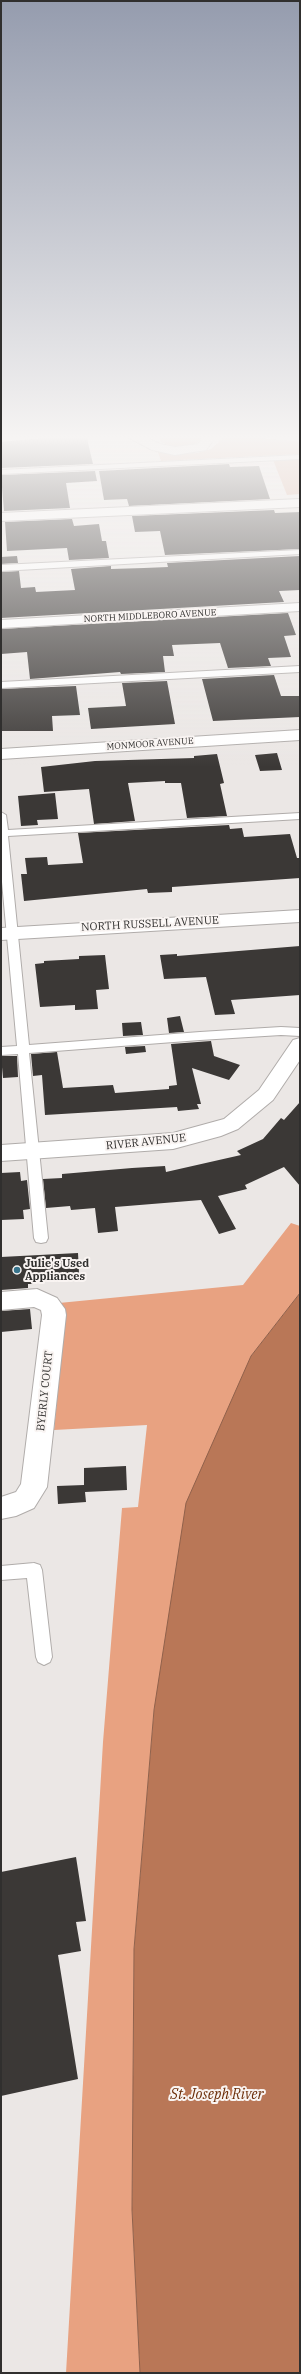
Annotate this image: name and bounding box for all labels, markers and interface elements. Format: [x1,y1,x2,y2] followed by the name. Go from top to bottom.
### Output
[83,607,217,625] street label: NORTH MIDDLEBORO AVENUE
[106,736,194,752] street label: MONMOOR AVENUE
[81,914,219,934] street label: NORTH RUSSELL AVENUE
[105,1131,187,1153] street label: RIVER AVENUE
[25,1257,89,1283] place label: Julie's Used Appliances
[12,1265,22,1275] marker: Julie's Used Appliances
[34,1350,56,1432] street label: BYERLY COURT
[170,2087,264,2103] water label: St. Joseph River

